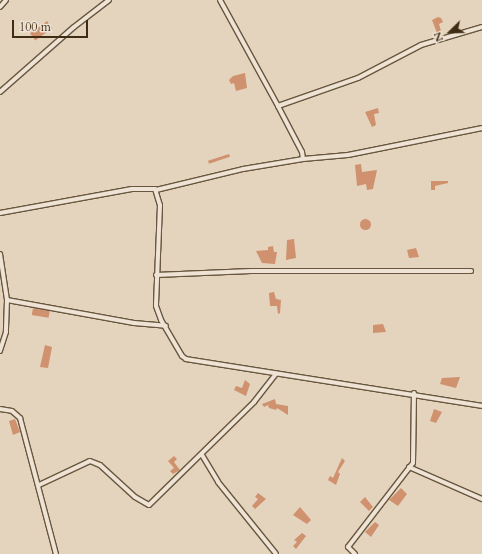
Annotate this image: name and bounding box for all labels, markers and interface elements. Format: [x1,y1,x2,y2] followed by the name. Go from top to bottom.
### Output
[14,12,90,38] scale bar
[430,12,470,52] north arrow
[19,19,51,35] text: 100 m
[430,30,447,44] text: N

